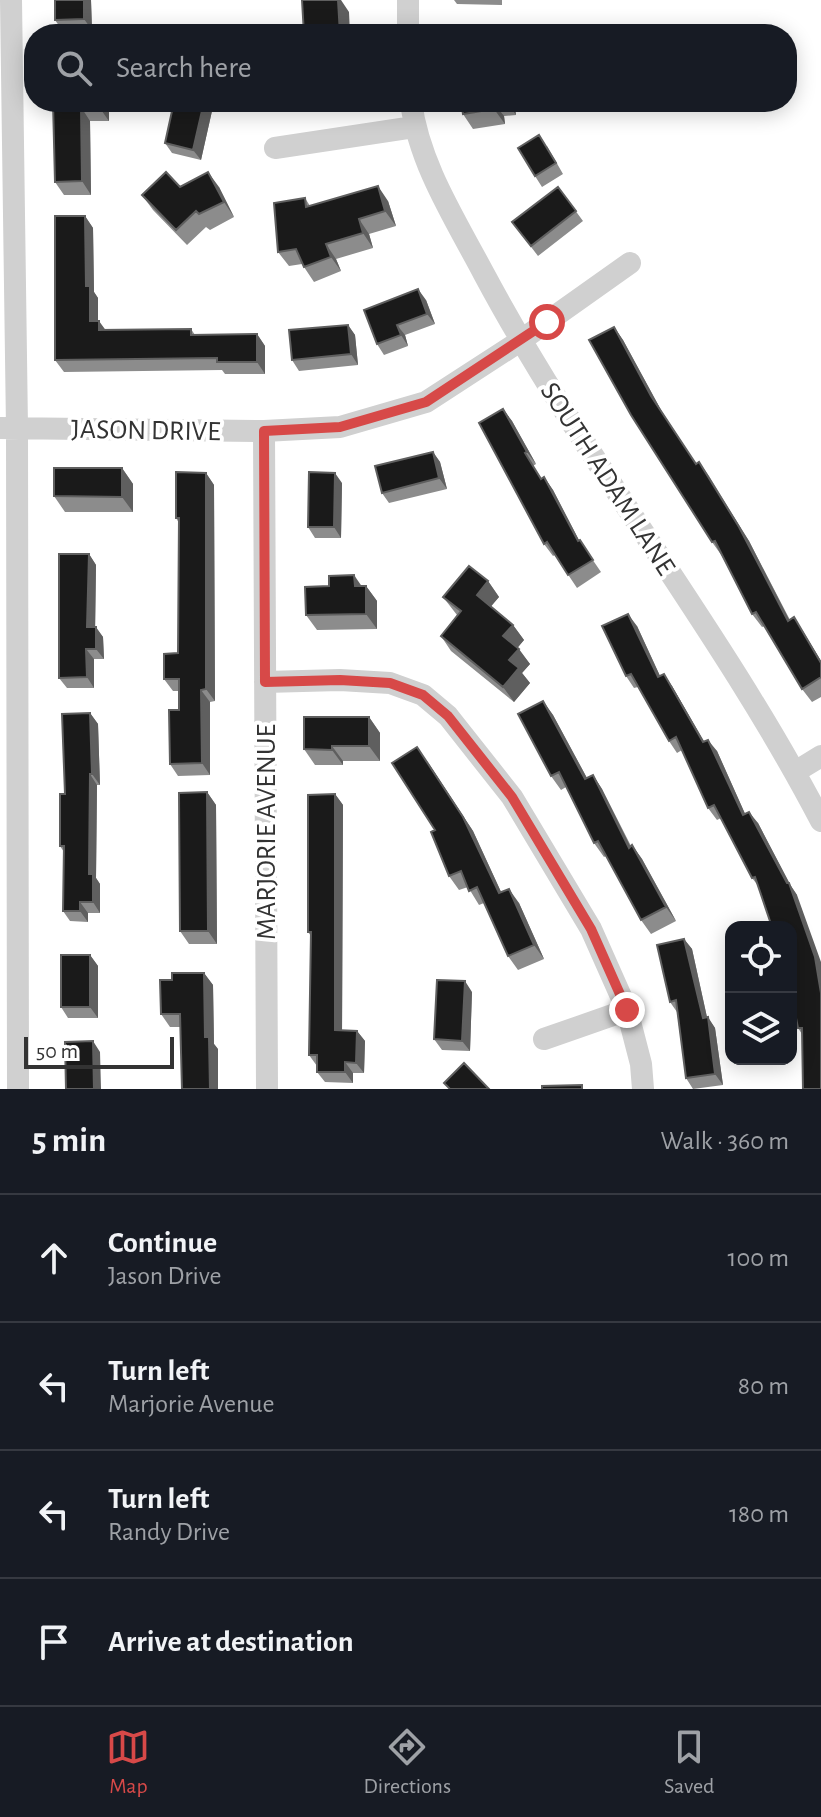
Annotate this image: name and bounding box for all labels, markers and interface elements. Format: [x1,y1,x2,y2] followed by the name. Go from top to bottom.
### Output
[24,24,797,112] search box
[52,46,96,90] icon: search
[116,53,252,83] text: Search here
[529,304,565,340] route start
[535,378,680,580] street label: SOUTH ADAM LANE
[71,416,221,446] street label: JASON DRIVE
[253,724,281,940] street label: MARJORIE AVENUE
[725,921,797,1065] map controls
[725,921,797,993] button: locate
[609,992,645,1028] route end
[725,993,797,1065] button: layers
[24,1033,174,1069] scale bar
[36,1040,78,1062] text: 50 m
[32,1124,106,1158] text: 5 min
[661,1128,789,1154] text: Walk · 360 m
[108,1228,217,1258] text: Continue
[32,1236,76,1280] icon: ahead
[728,1245,789,1271] text: 100 m
[108,1263,221,1289] text: Jason Drive
[108,1356,209,1386] text: Turn left
[32,1364,76,1408] icon: left
[738,1373,789,1399] text: 80 m
[108,1391,275,1417] text: Marjorie Avenue
[108,1484,209,1514] text: Turn left
[32,1492,76,1536] icon: left
[729,1501,789,1527] text: 180 m
[108,1519,230,1545] text: Randy Drive
[32,1620,76,1664] icon: arrive
[108,1627,354,1657] text: Arrive at destination
[106,1725,150,1799] tab: Map
[363,1725,451,1799] tab: Directions
[664,1725,714,1799] tab: Saved

